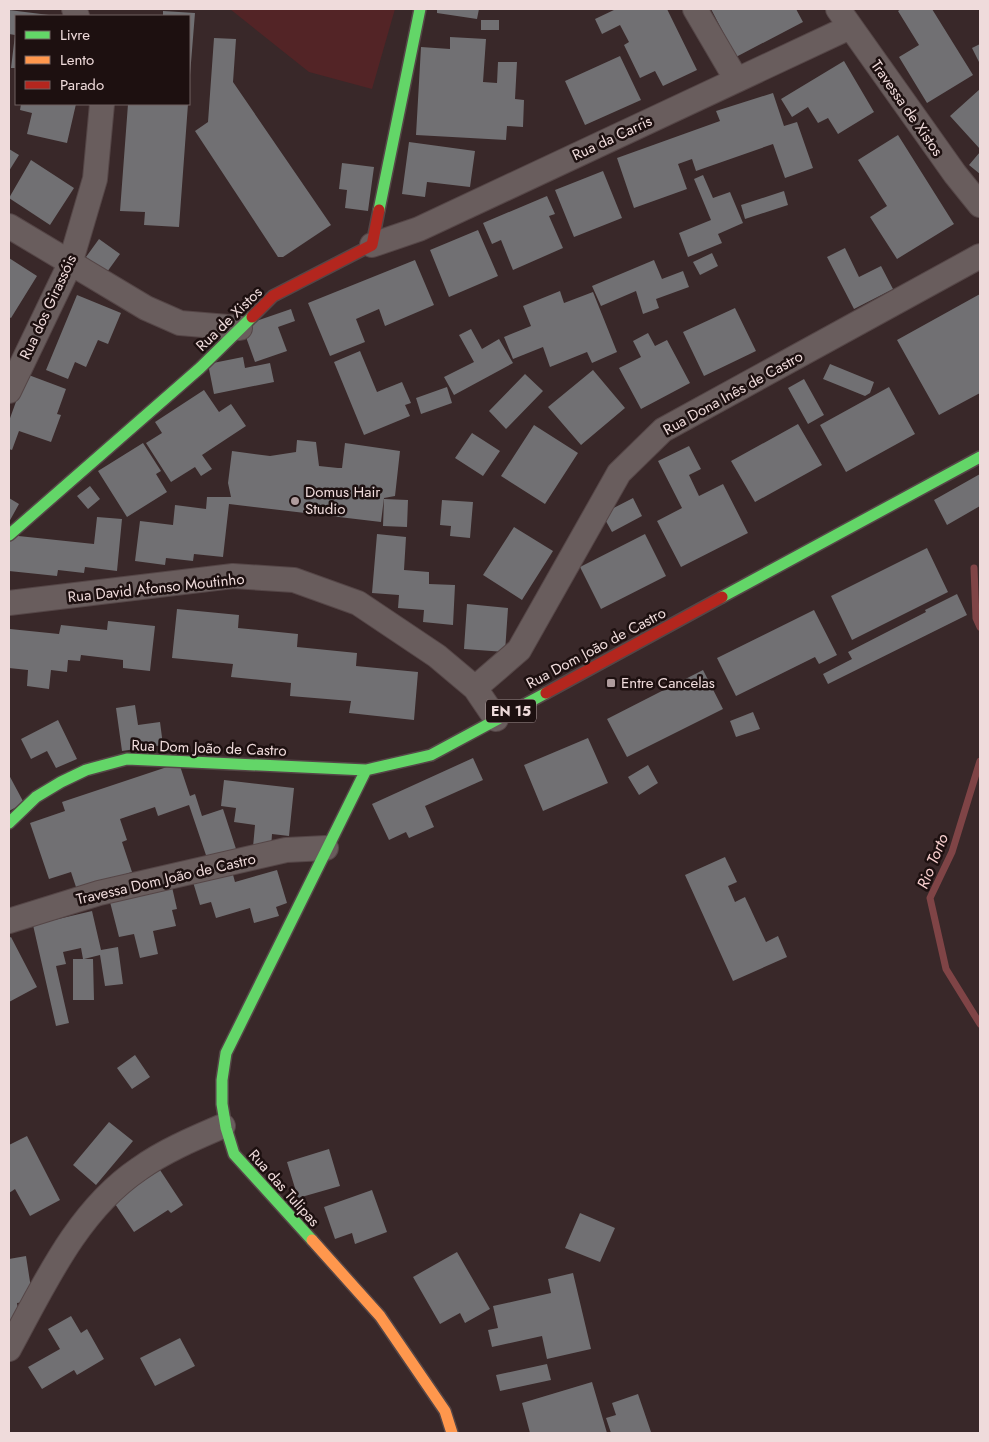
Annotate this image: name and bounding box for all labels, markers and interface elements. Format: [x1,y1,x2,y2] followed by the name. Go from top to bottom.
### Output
[15,15,190,105] legend
[60,24,90,46] text: Livre
[60,49,94,71] text: Lento
[866,55,948,161] street label: Travessa de Xistos
[60,74,104,96] text: Parado
[568,110,656,166] street label: Rua da Carris
[14,251,82,363] street label: Rua dos Girassóis
[191,282,267,356] street label: Rua de Xistos
[659,345,807,441] street label: Rua Dona Inês de Castro
[305,481,381,520] place label: Domus Hair Studio
[289,495,301,507] marker: Domus Hair Studio
[67,568,245,608] street label: Rua David Afonso Moutinho
[522,602,670,694] street label: Rua Dom João de Castro
[621,672,715,694] place label: Entre Cancelas
[605,677,617,689] marker: Entre Cancelas
[486,699,536,722] road number: EN 15
[131,734,287,762] street label: Rua Dom João de Castro
[911,830,954,892] water label: Rio Torto
[74,848,258,910] street label: Travessa Dom João de Castro
[243,1145,325,1231] street label: Rua das Tulipas

